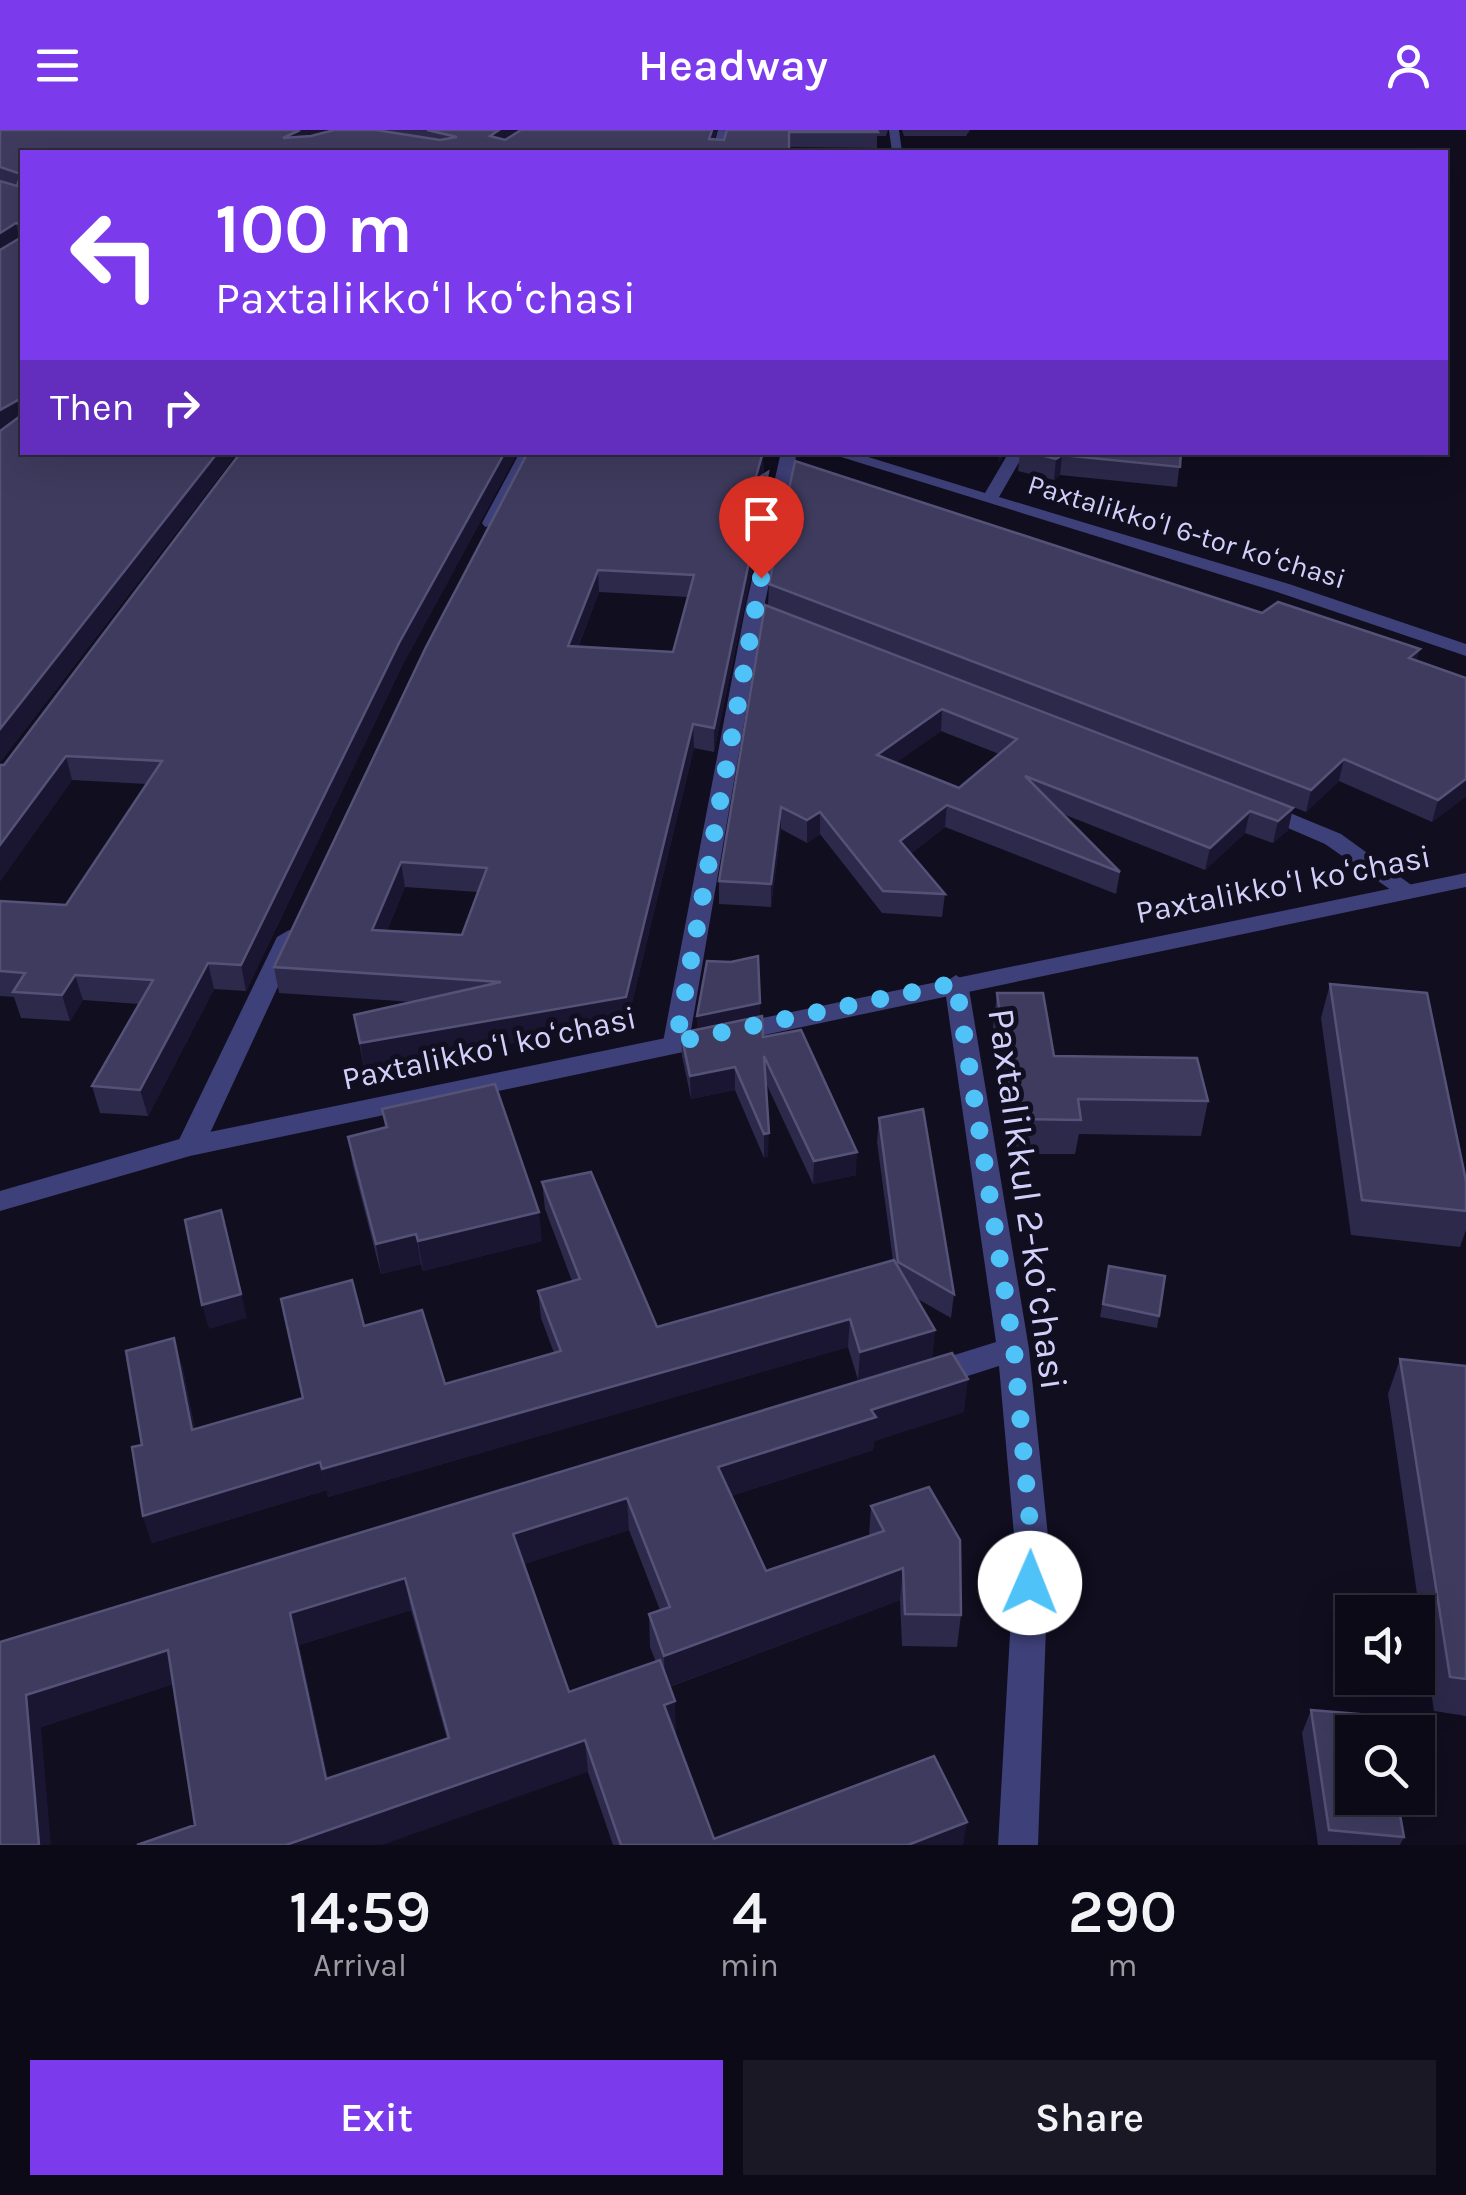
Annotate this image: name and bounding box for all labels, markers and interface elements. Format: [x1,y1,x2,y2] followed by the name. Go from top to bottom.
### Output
[30,38,85,93] icon: menu
[1381,38,1436,93] icon: person
[638,39,828,91] text: Headway
[215,188,413,270] text: 100 m
[50,190,180,320] icon: left
[215,272,636,324] text: Paxtalikkoʻl koʻchasi
[154,380,209,435] icon: right
[50,385,134,430] text: Then
[1024,467,1350,596] street label: Paxtalikkoʻl 6-tor koʻchasi
[719,476,804,579] pin
[734,491,789,546] icon: arrive
[1133,838,1434,931] street label: Paxtalikkoʻl koʻchasi
[339,999,639,1098] street label: Paxtalikkoʻl koʻchasi
[978,1005,1077,1393] street label: Paxtalikkul 2-koʻchasi
[978,1531,1082,1635] position arrow
[1335,1595,1435,1815] map controls
[1335,1595,1435,1695] button: sound
[1335,1715,1435,1815] button: search
[289,1877,431,1947] text: 14:59
[732,1877,767,1947] text: 4
[1068,1877,1177,1947] text: 290
[313,1947,407,1984] text: Arrival
[720,1947,779,1984] text: min
[1107,1947,1137,1984] text: m
[30,2060,723,2175] button: Exit
[743,2060,1436,2175] button: Share

